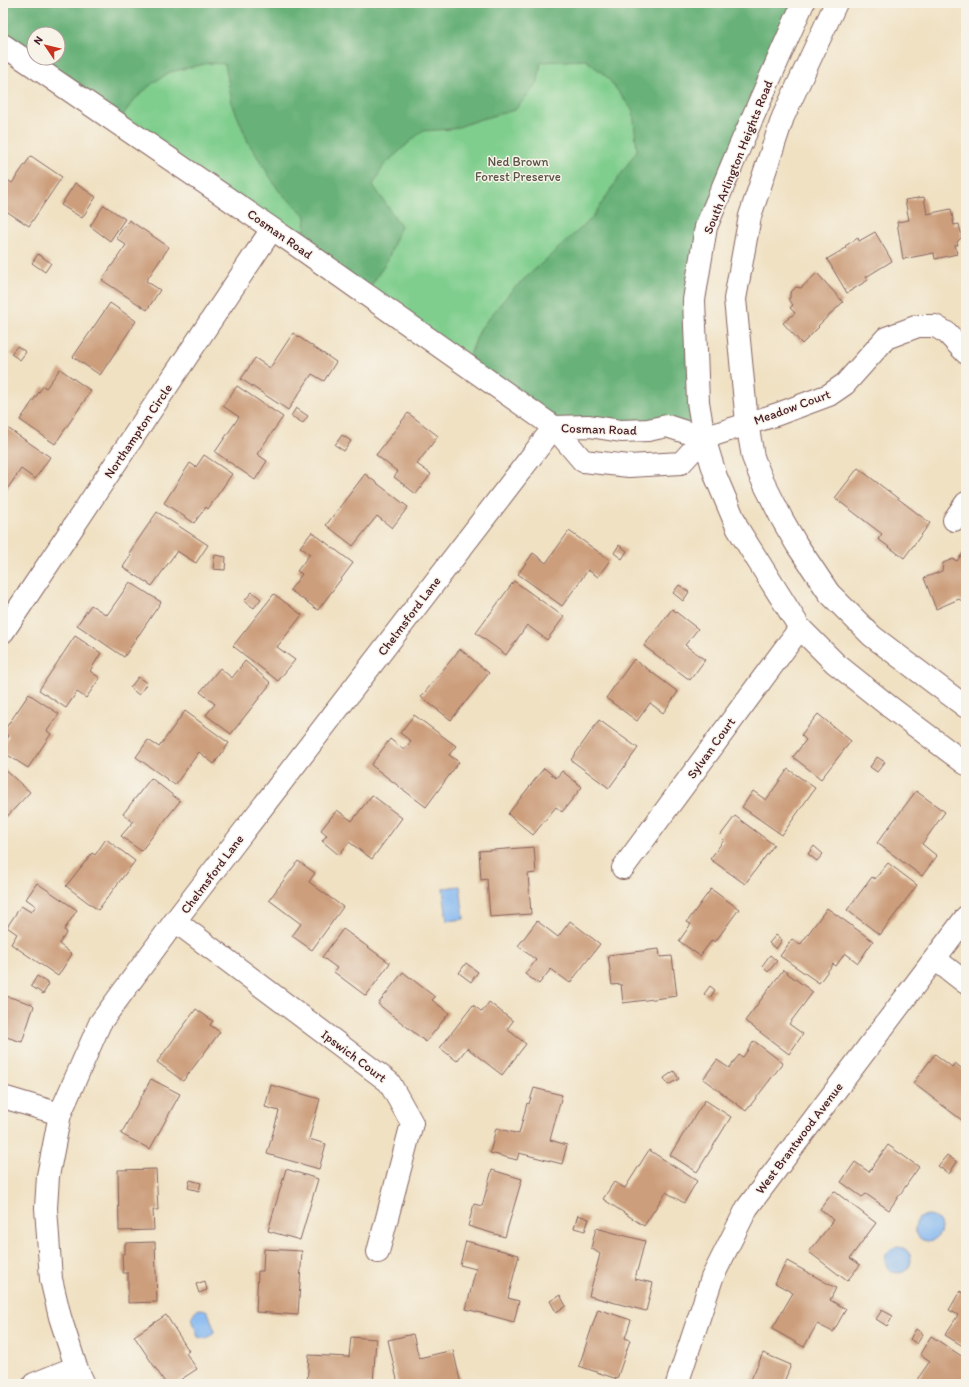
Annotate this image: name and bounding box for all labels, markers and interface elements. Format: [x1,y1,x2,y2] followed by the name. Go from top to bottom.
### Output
[26,26,66,66] north arrow
[31,34,46,47] text: N
[700,78,776,236] street label: South Arlington Heights Road
[475,154,561,184] park label: Ned Brown Forest Preserve
[244,206,316,262] street label: Cosman Road
[101,381,175,481] street label: Northampton Circle
[752,386,833,428] street label: Meadow Court
[561,420,637,438] street label: Cosman Road
[374,573,444,659] street label: Chelmsford Lane
[684,714,738,782] street label: Sylvan Court
[177,831,247,917] street label: Chelmsford Lane
[318,1027,390,1085] street label: Ipswich Court
[752,1079,846,1197] street label: West Brantwood Avenue

